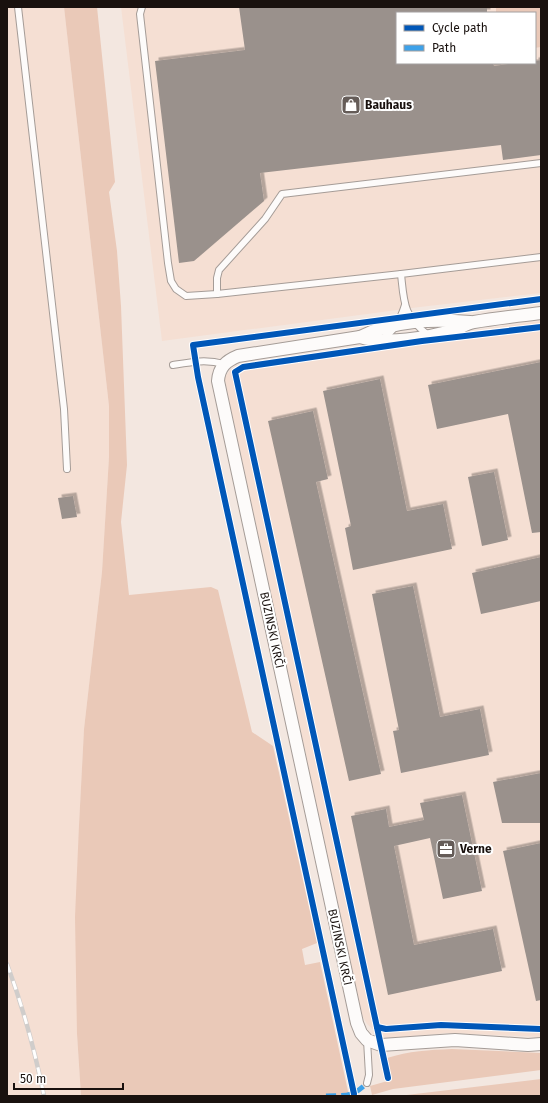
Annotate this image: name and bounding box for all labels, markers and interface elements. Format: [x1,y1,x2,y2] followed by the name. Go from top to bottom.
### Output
[396,12,536,64] legend
[432,21,488,35] text: Cycle path
[432,41,456,55] text: Path
[340,94,362,116] shop icon: Bauhaus
[365,98,412,112] place label: Bauhaus
[257,590,288,670] street label: BUZINSKI KRČI
[435,838,457,860] office icon: Verne
[459,842,492,856] place label: Verne
[325,907,356,987] street label: BUZINSKI KRČI
[14,1065,123,1091] scale bar
[20,1072,46,1086] text: 50 m

